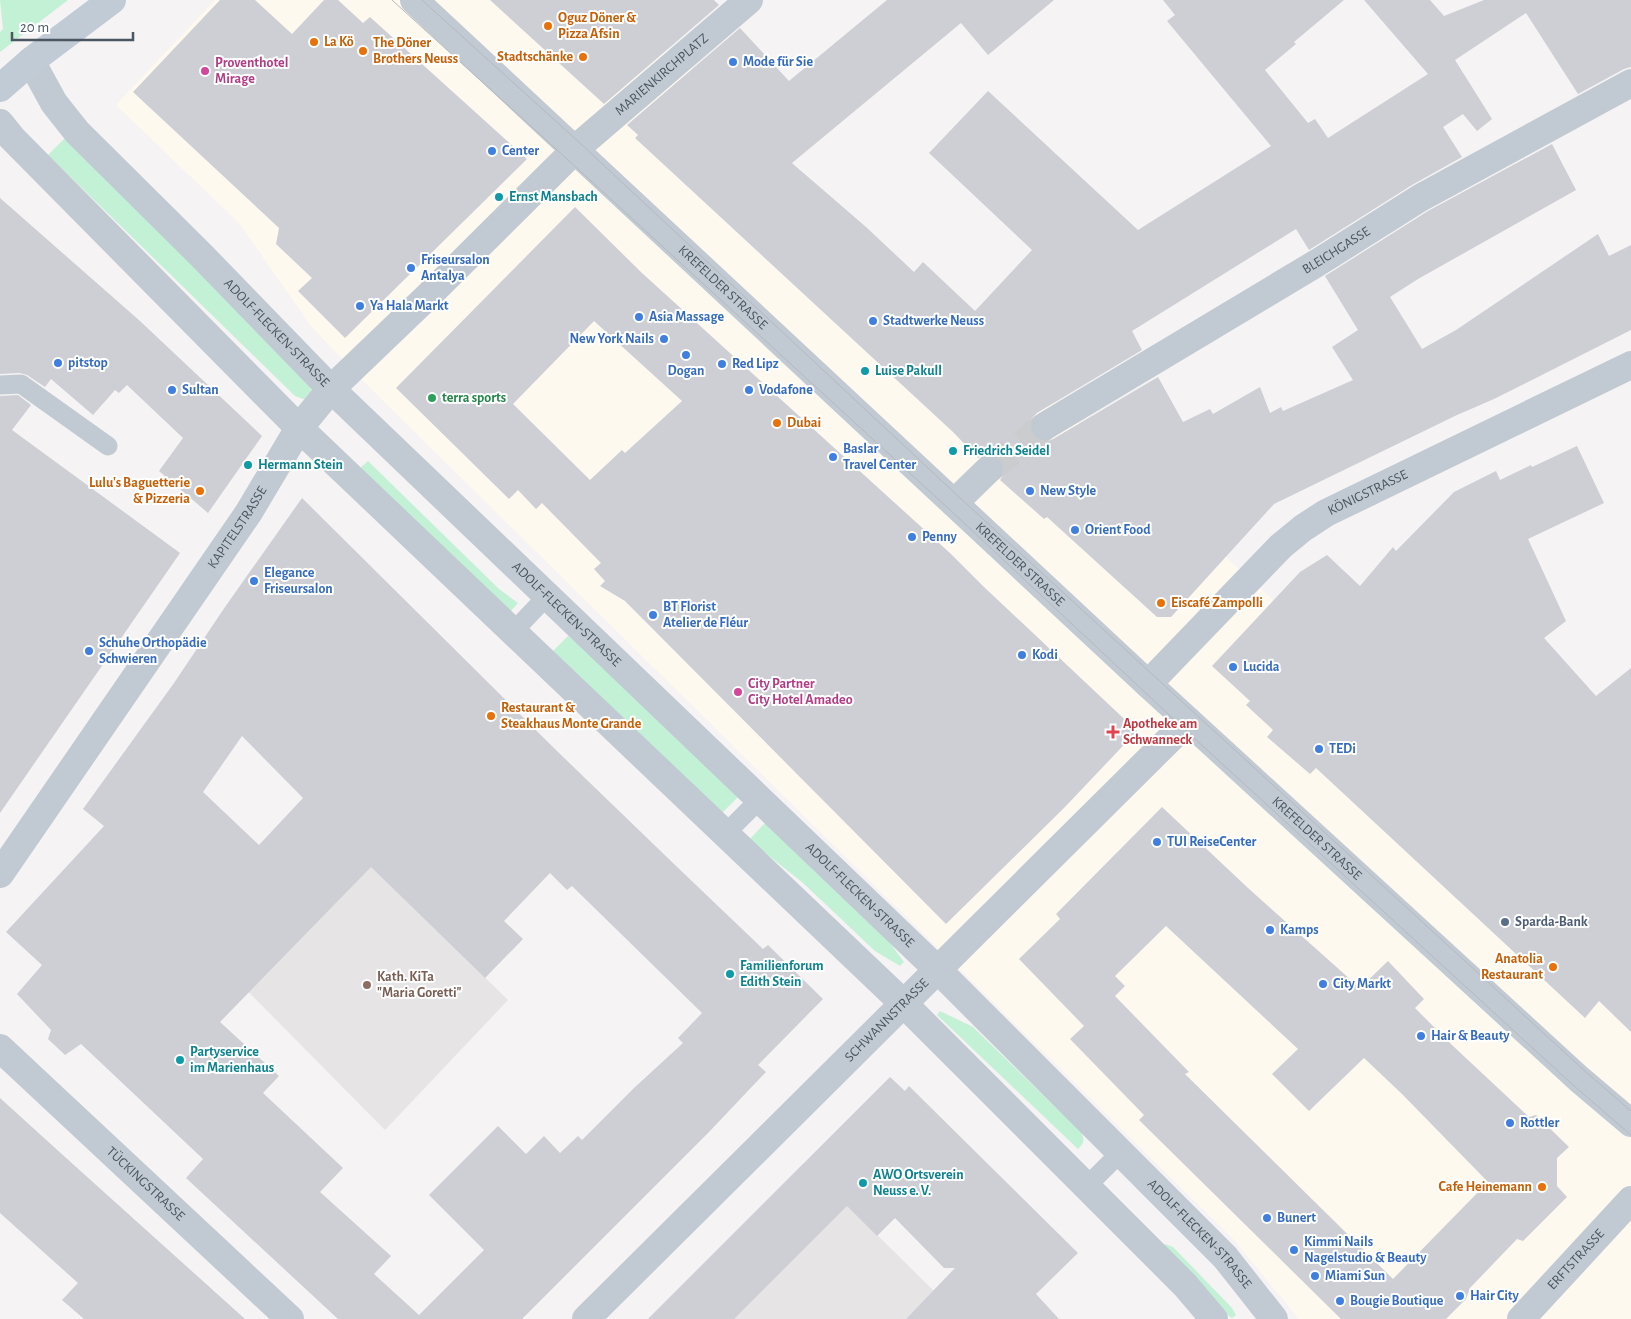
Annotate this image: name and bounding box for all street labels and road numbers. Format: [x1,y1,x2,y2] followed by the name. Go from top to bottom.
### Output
[613,31,711,118] street label: MARIENKIRCHPLATZ
[1300,224,1373,277] street label: BLEICHGASSE
[676,243,770,332] street label: KREFELDER STRASSE
[221,276,332,390] street label: ADOLF-FLECKEN-STRASSE
[1326,467,1410,518] street label: KÖNIGSTRASSE
[205,484,270,571] street label: KAPITELSTRASSE
[973,520,1067,609] street label: KREFELDER STRASSE
[509,559,624,669] street label: ADOLF-FLECKEN-STRASSE
[1269,794,1364,883] street label: KREFELDER STRASSE
[803,840,917,950] street label: ADOLF-FLECKEN-STRASSE
[842,976,932,1065] street label: SCHWANNSTRASSE
[104,1144,187,1224] street label: TÜCKINGSTRASSE
[1145,1177,1254,1291] street label: ADOLF-FLECKEN-STRASSE
[1545,1226,1607,1292] street label: ERFTSTRASSE

